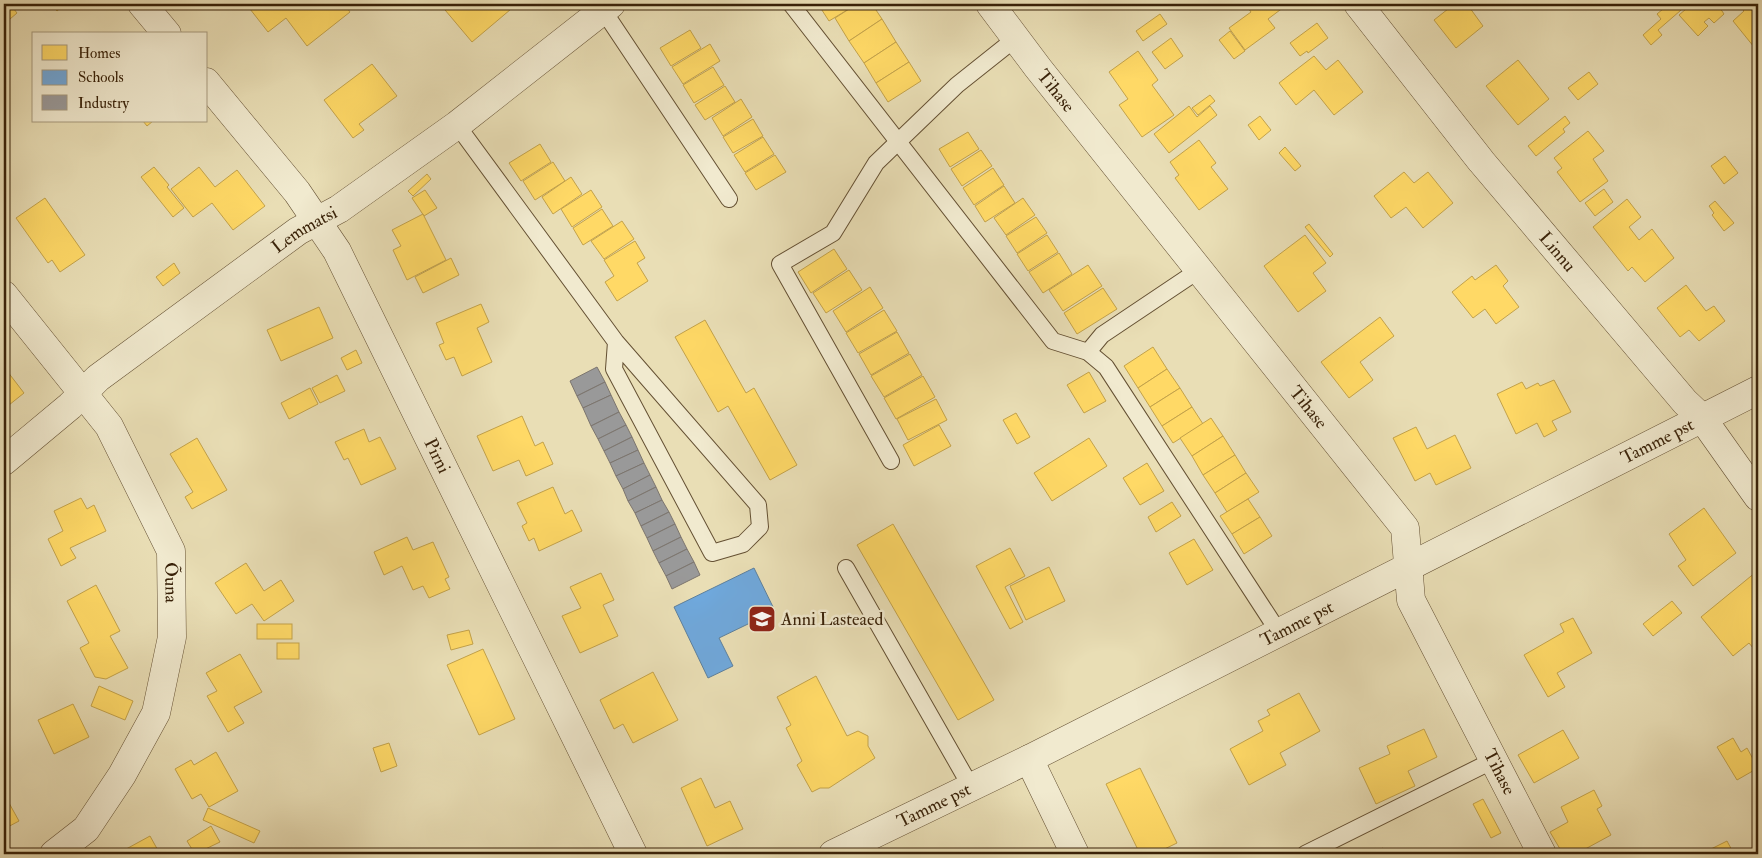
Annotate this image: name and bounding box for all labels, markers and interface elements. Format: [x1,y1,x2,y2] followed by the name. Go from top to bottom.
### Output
[32,32,208,122] legend
[78,44,120,63] text: Homes
[1032,65,1080,117] street label: Tihase
[78,68,124,87] text: Schools
[78,94,129,113] text: Industry
[267,201,341,258] street label: Lemmatsi
[1534,227,1581,276] street label: Linnu
[1285,381,1333,434] street label: Tihase
[1617,413,1698,469] street label: Tamme pst
[419,434,456,477] street label: Pirni
[160,562,183,604] street label: Õuna
[1256,595,1337,652] street label: Tamme pst
[747,604,777,634] school or university icon: Anni Lasteaed
[780,608,883,631] place label: Anni Lasteaed
[1478,745,1521,799] street label: Tihase
[893,777,975,833] street label: Tamme pst

